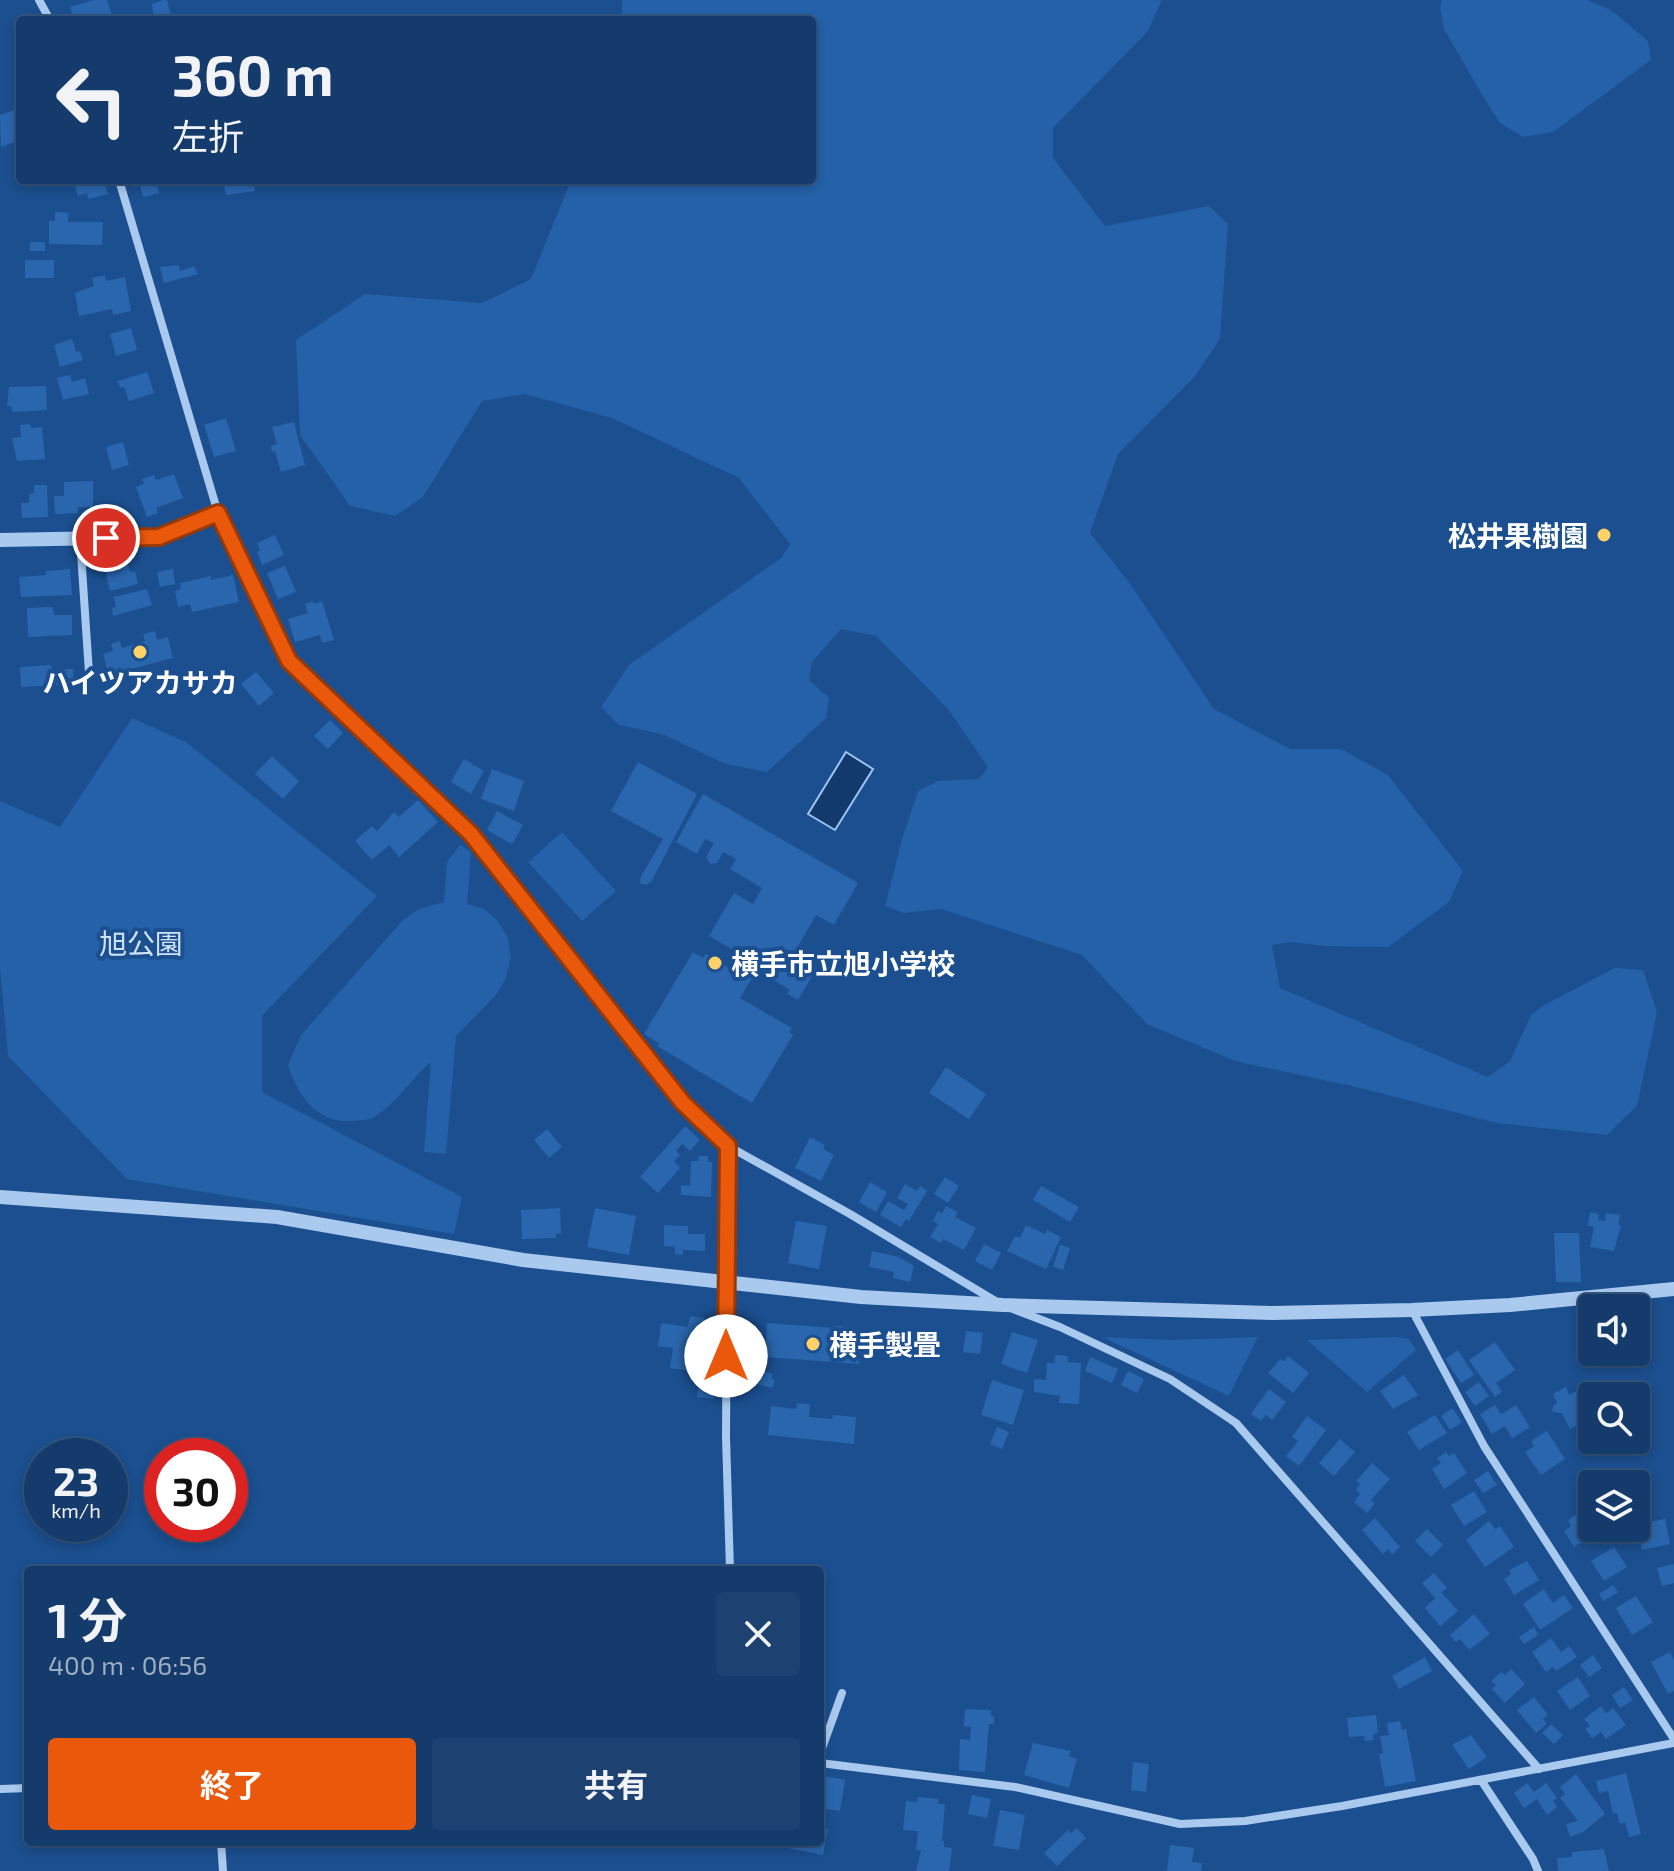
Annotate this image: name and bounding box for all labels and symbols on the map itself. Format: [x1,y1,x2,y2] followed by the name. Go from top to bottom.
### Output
[72,504,140,572] pin
[1448,518,1588,552] place label: 松井果樹園
[1595,526,1613,544] marker: 松井果樹園
[131,643,149,661] marker: ハイツアカサカ
[42,665,238,699] place label: ハイツアカサカ
[99,926,183,960] park label: 旭公園
[731,946,955,980] place label: 横手市立旭小学校
[706,954,724,972] marker: 横手市立旭小学校
[684,1314,768,1398] position arrow
[829,1327,941,1361] place label: 横手製畳
[804,1335,822,1353] marker: 横手製畳
[144,1438,248,1542] speed limit sign: 30

